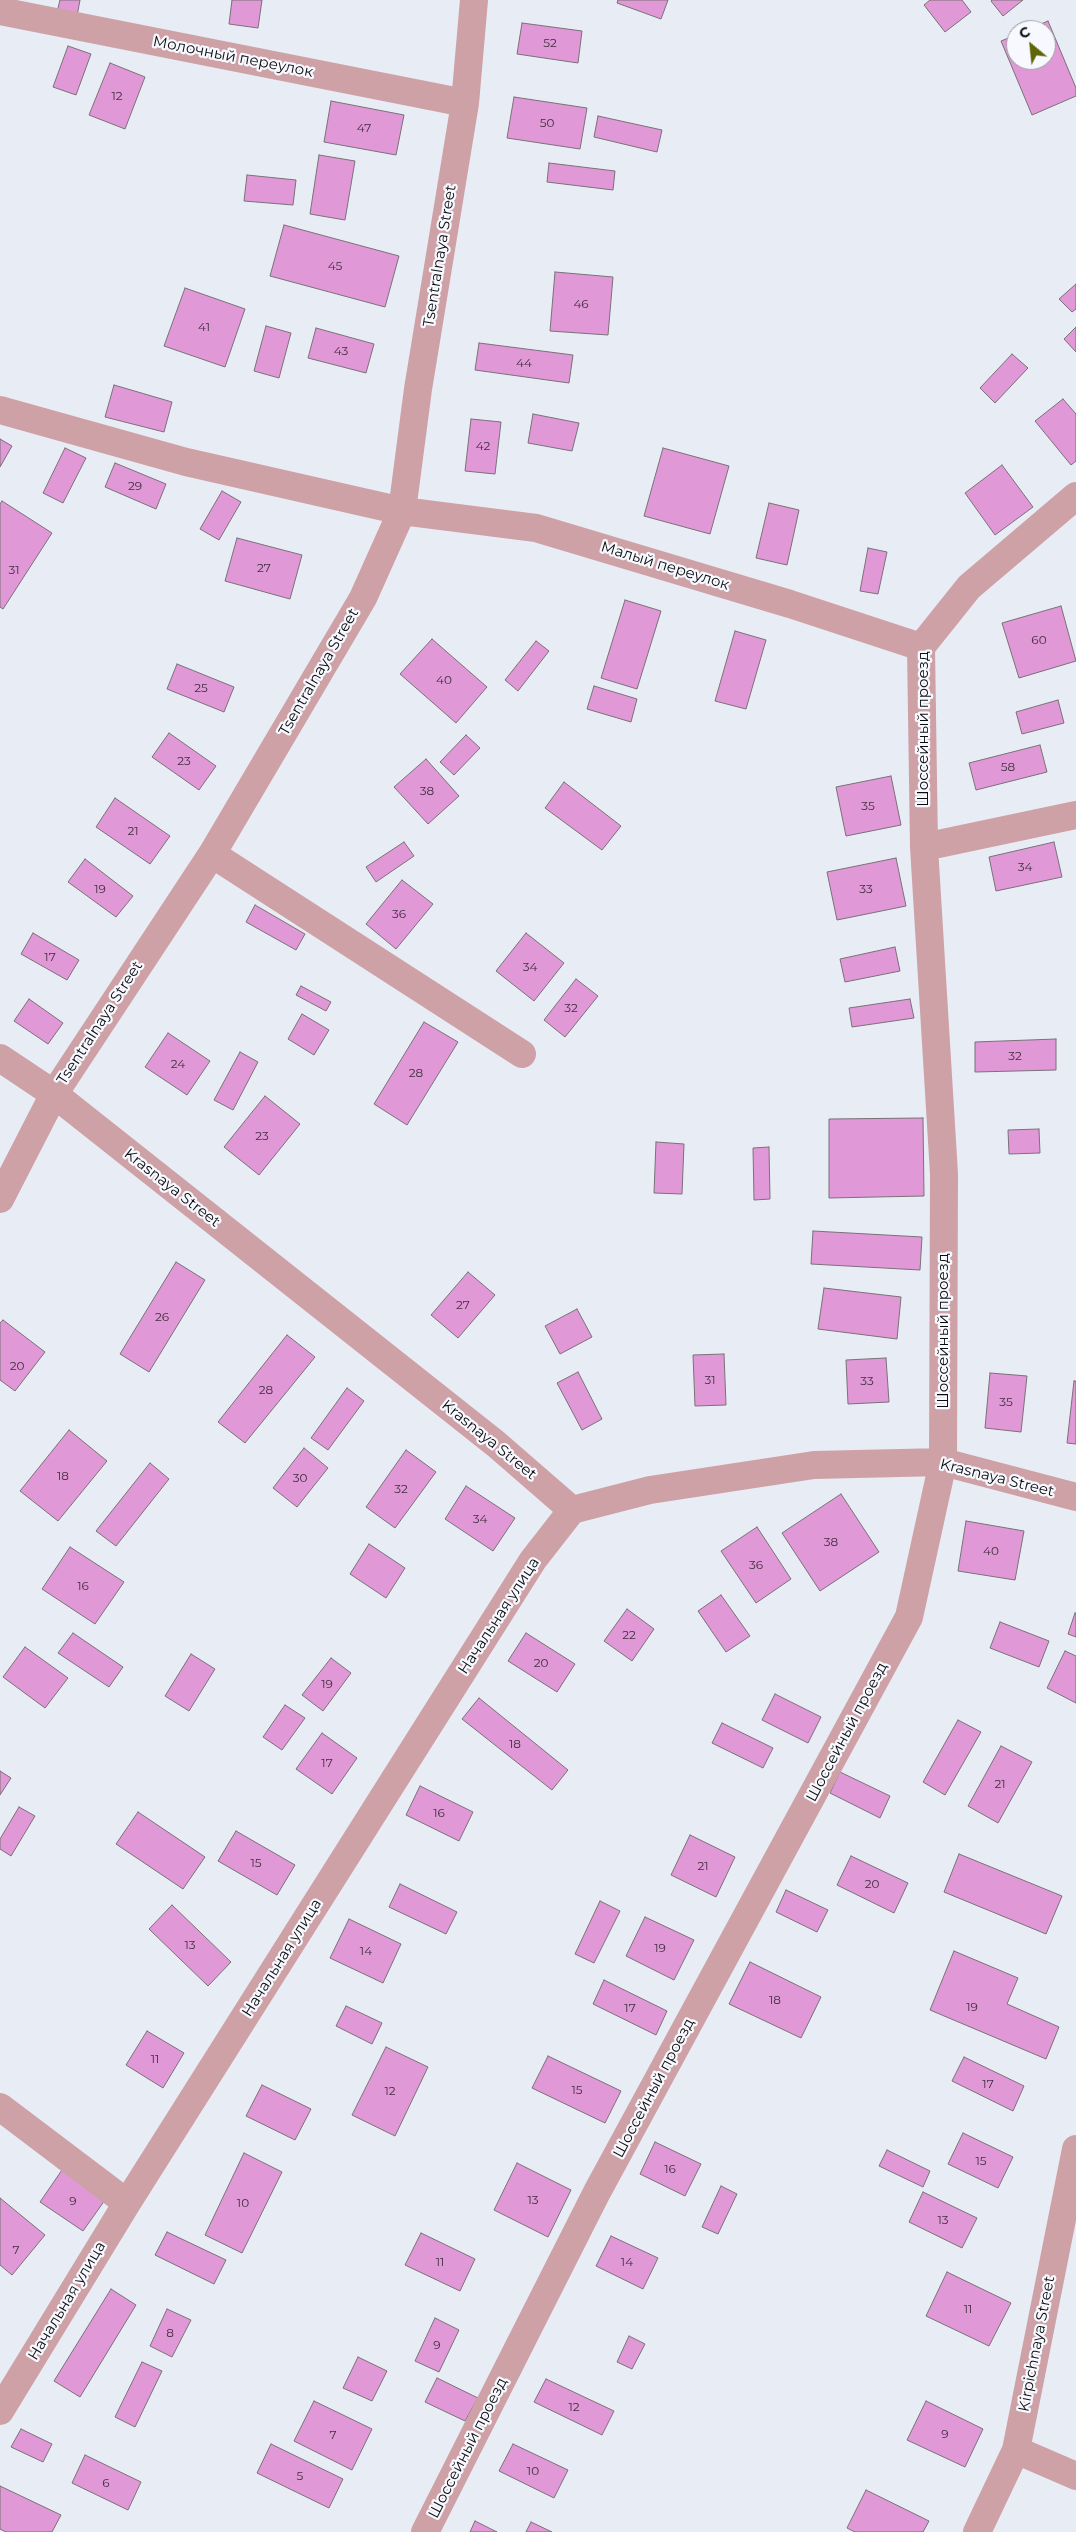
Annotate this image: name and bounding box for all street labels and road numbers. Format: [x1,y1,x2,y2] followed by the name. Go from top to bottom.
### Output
[151,33,315,81] street label: Молочный переулок
[420,184,460,328] street label: Tsentralnaya Street
[599,538,731,594] street label: Малый переулок
[275,605,363,739] street label: Tsentralnaya Street
[915,651,933,807] street label: Шоссейный проезд
[53,958,147,1088] street label: Tsentralnaya Street
[120,1145,224,1231] street label: Krasnaya Street
[935,1253,953,1409] street label: Шоссейный проезд
[438,1396,540,1484] street label: Krasnaya Street
[938,1455,1056,1501] street label: Krasnaya Street
[455,1554,543,1678] street label: Начальная улица
[803,1659,891,1805] street label: Шоссейный проезд
[238,1896,326,2020] street label: Начальная улица
[610,2015,698,2161] street label: Шоссейный проезд
[24,2238,110,2364] street label: Начальная улица
[1015,2275,1059,2413] street label: Kirpichnaya Street
[425,2375,511,2521] street label: Шоссейный проезд

